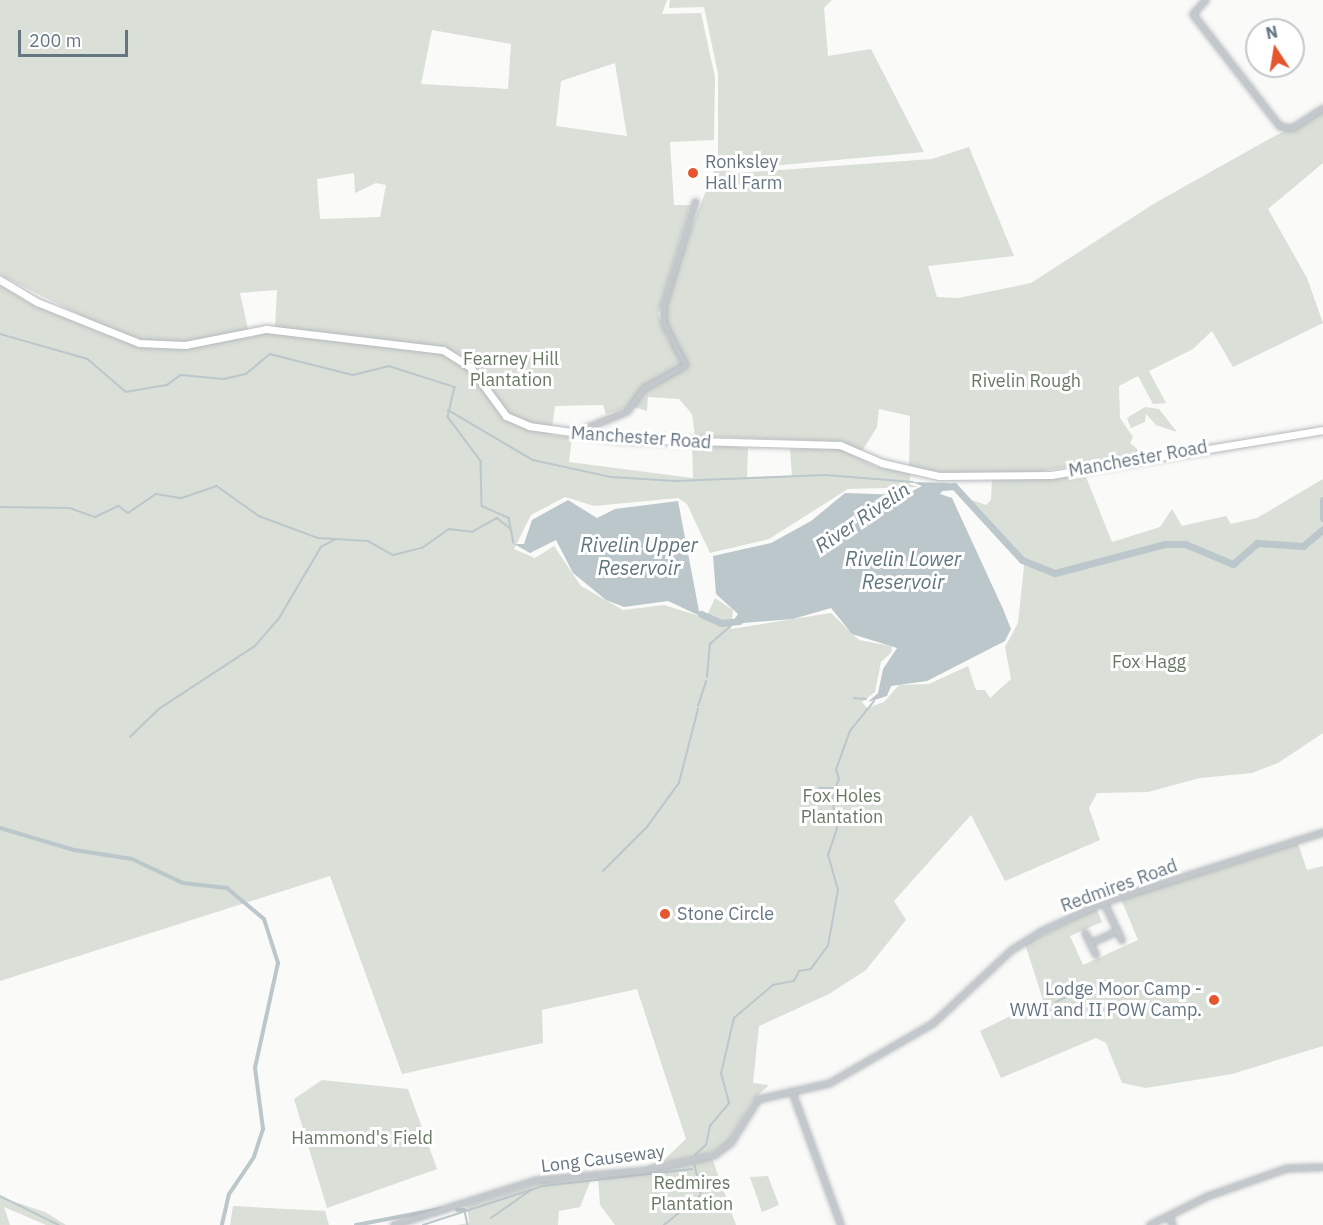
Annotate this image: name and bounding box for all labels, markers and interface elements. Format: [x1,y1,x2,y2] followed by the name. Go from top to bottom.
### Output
[21,18,130,56] scale bar
[1245,18,1305,78] north arrow
[1264,21,1279,43] text: N
[29,29,81,52] text: 200 m
[705,152,783,195] place label: Ronksley Hall Farm
[686,166,700,180] marker: Ronksley Hall Farm
[463,349,559,392] park label: Fearney Hill Plantation
[971,370,1081,392] park label: Rivelin Rough
[570,422,712,454] street label: Manchester Road
[1067,436,1209,482] street label: Manchester Road
[810,477,914,557] water label: River Rivelin
[580,532,698,579] water label: Rivelin Upper Reservoir
[845,546,961,593] water label: Rivelin Lower Reservoir
[1112,651,1186,673] park label: Fox Hagg
[801,786,883,828] park label: Fox Holes Plantation
[1058,855,1180,917] street label: Redmires Road
[677,903,774,925] place label: Stone Circle
[658,907,672,921] marker: Stone Circle
[1010,979,1202,1022] place label: Lodge Moor Camp - WWI and II POW Camp.
[1207,993,1221,1007] marker: Lodge Moor Camp - WWI and II POW Camp.
[291,1127,433,1149] park label: Hammond's Field
[540,1141,666,1177] street label: Long Causeway
[651,1173,733,1216] park label: Redmires Plantation

